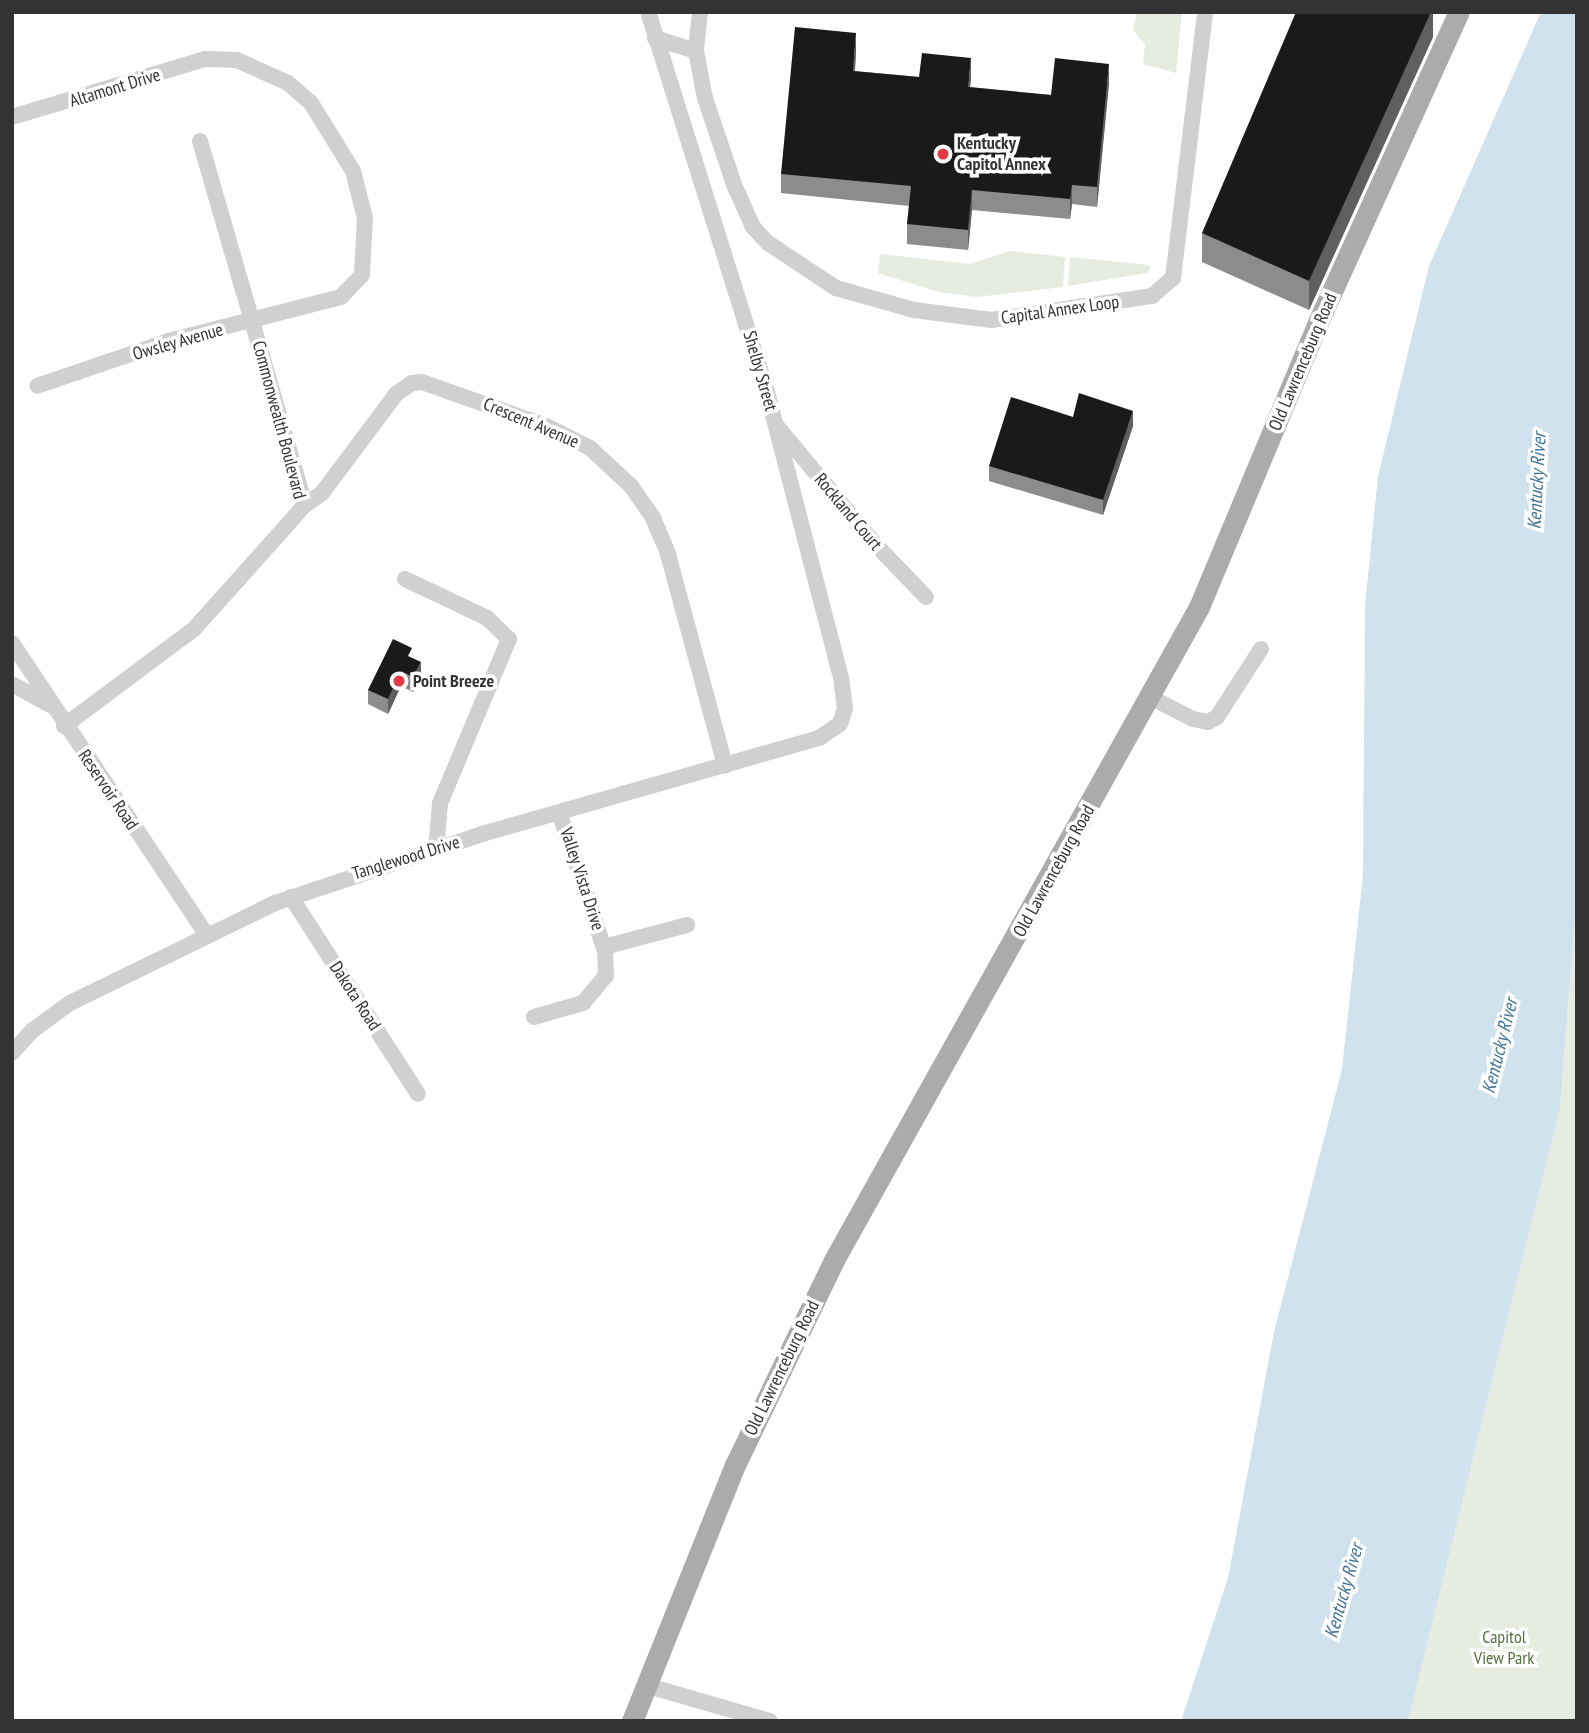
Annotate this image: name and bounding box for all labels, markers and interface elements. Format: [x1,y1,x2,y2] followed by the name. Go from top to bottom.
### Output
[67,64,163,112] street label: Altamont Drive
[957,133,1046,176] place label: Kentucky Capitol Annex
[935,146,951,162] marker: Kentucky Capitol Annex
[1264,290,1342,434] street label: Old Lawrenceburg Road
[999,291,1121,329] street label: Capital Annex Loop
[130,319,226,365] street label: Owsley Avenue
[738,328,782,414] street label: Shelby Street
[247,339,311,501] street label: Commonwealth Boulevard
[480,393,582,453] street label: Crescent Avenue
[1523,432,1551,530] water label: Kentucky River
[810,469,886,555] street label: Rockland Court
[413,670,494,692] place label: Point Breeze
[391,673,407,689] marker: Point Breeze
[73,746,143,834] street label: Reservoir Road
[1009,801,1099,941] street label: Old Lawrenceburg Road
[555,824,609,934] street label: Valley Vista Drive
[350,831,462,885] street label: Tanglewood Drive
[325,957,385,1035] street label: Dakota Road
[1477,996,1523,1096] water label: Kentucky River
[740,1297,824,1439] street label: Old Lawrenceburg Road
[1320,1541,1368,1641] water label: Kentucky River
[1474,1627,1534,1670] park label: Capitol View Park

